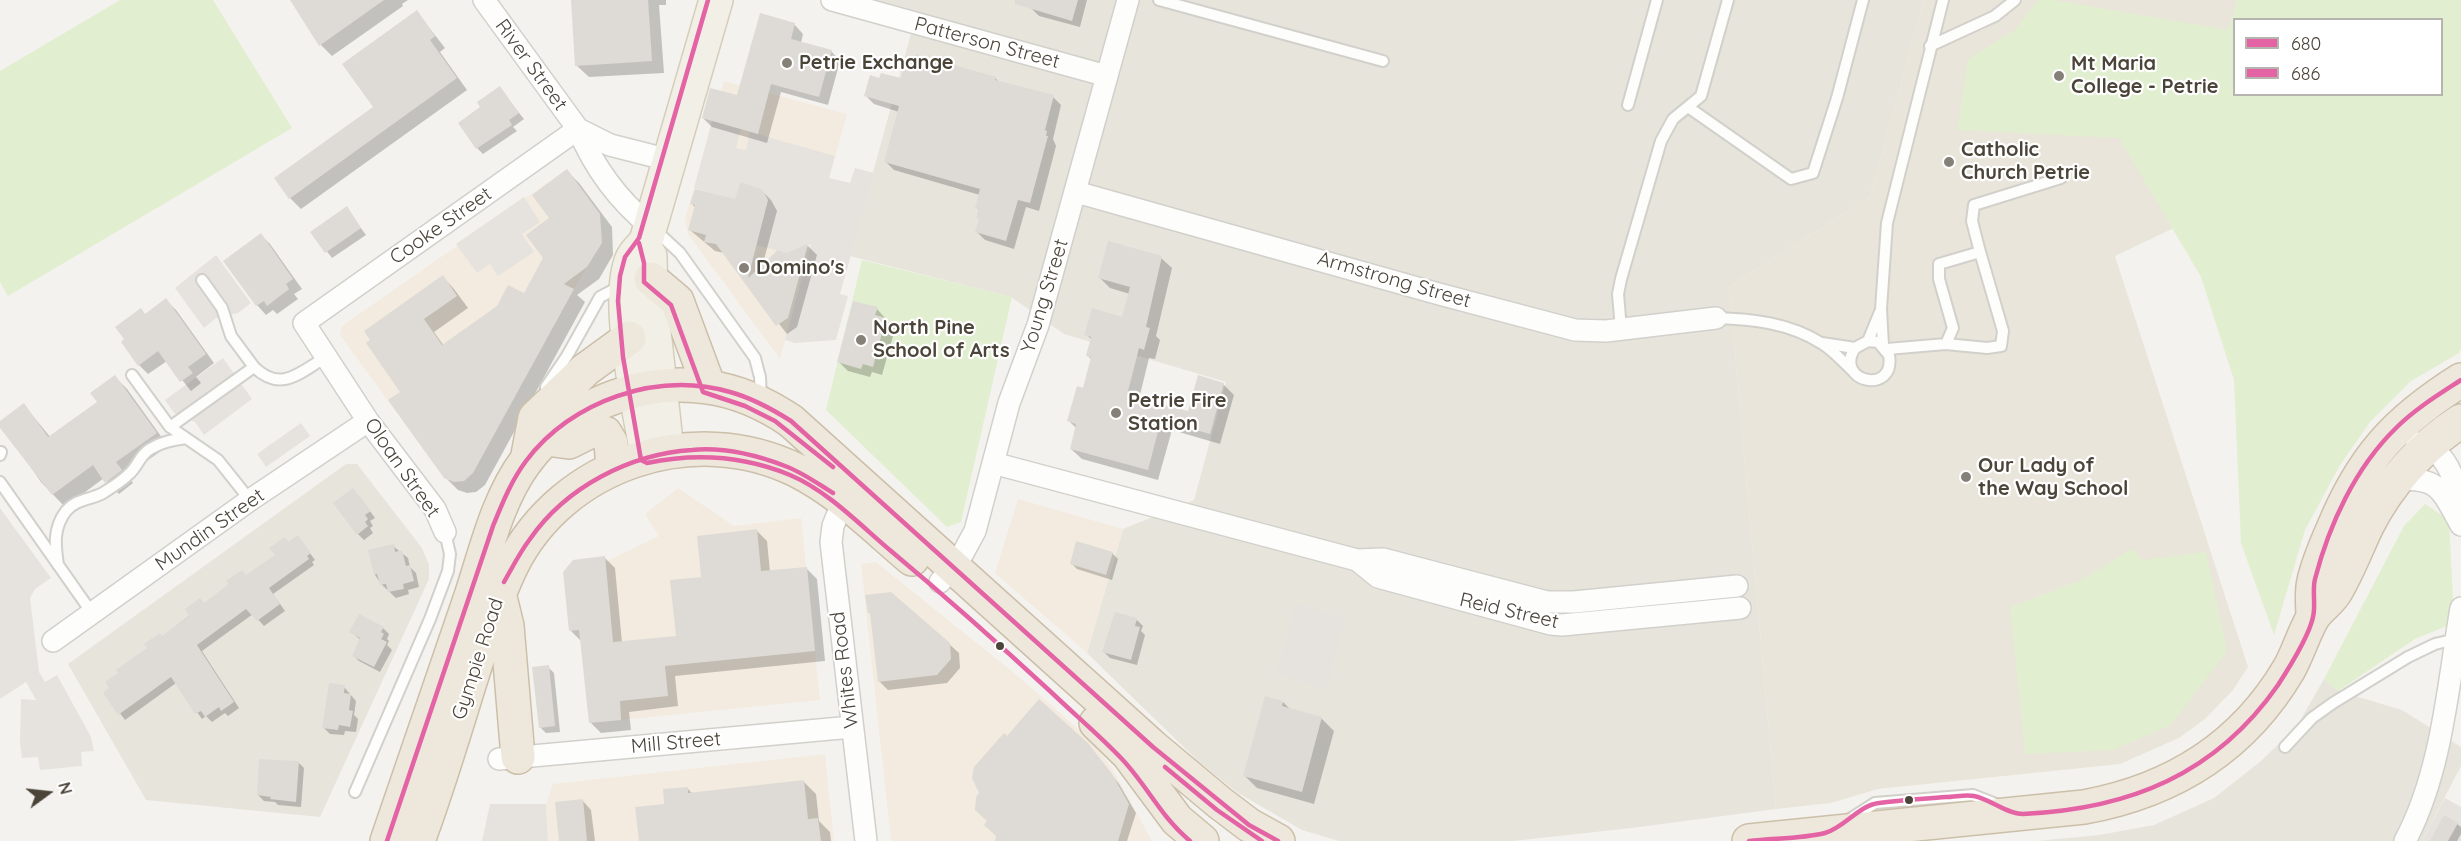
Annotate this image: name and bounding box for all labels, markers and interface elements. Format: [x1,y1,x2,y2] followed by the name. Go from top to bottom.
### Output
[912,12,1062,74] street label: Patterson Street
[490,15,572,115] street label: River Street
[2233,18,2443,96] legend
[2291,32,2321,55] text: 680
[799,51,954,75] place label: Petrie Exchange
[2071,52,2219,99] place label: Mt Maria College - Petrie
[780,56,794,70] marker: Petrie Exchange
[2291,62,2320,85] text: 686
[2052,69,2066,83] marker: Mt Maria College - Petrie
[1961,138,2090,185] place label: Catholic Church Petrie
[1942,155,1956,169] marker: Catholic Church Petrie
[385,182,497,270] street label: Cooke Street
[1016,236,1074,356] street label: Young Street
[1314,247,1474,313] street label: Armstrong Street
[756,256,844,280] place label: Domino's
[737,261,751,275] marker: Domino's
[873,316,1010,363] place label: North Pine School of Arts
[854,333,868,347] marker: North Pine School of Arts
[1128,389,1227,436] place label: Petrie Fire Station
[1109,406,1123,420] marker: Petrie Fire Station
[359,414,445,522] street label: Oloan Street
[1978,454,2128,501] place label: Our Lady of the Way School
[1959,470,1973,484] marker: Our Lady of the Way School
[151,484,269,576] street label: Mundin Street
[1457,588,1561,634] street label: Reid Street
[447,595,509,723] street label: Gympie Road
[826,610,864,730] street label: Whites Road
[994,640,1006,652] unlabelled marker
[630,727,722,759] street label: Mill Street
[18,763,78,823] north arrow
[54,780,77,797] text: N
[1903,794,1915,806] unlabelled marker

